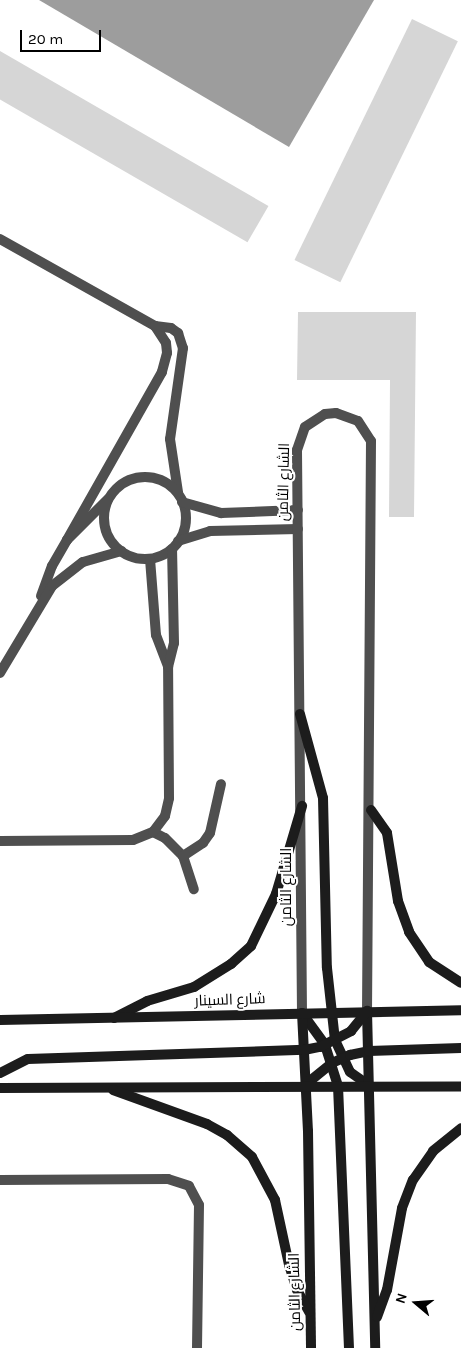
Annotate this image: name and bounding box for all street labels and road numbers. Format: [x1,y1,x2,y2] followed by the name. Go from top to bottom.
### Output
[274,443,294,521] street label: الشارع الثامن
[278,848,296,926] street label: الشارع الثامن
[194,990,266,1010] street label: شارع السينار
[285,1253,305,1331] street label: الشارع الثامن

